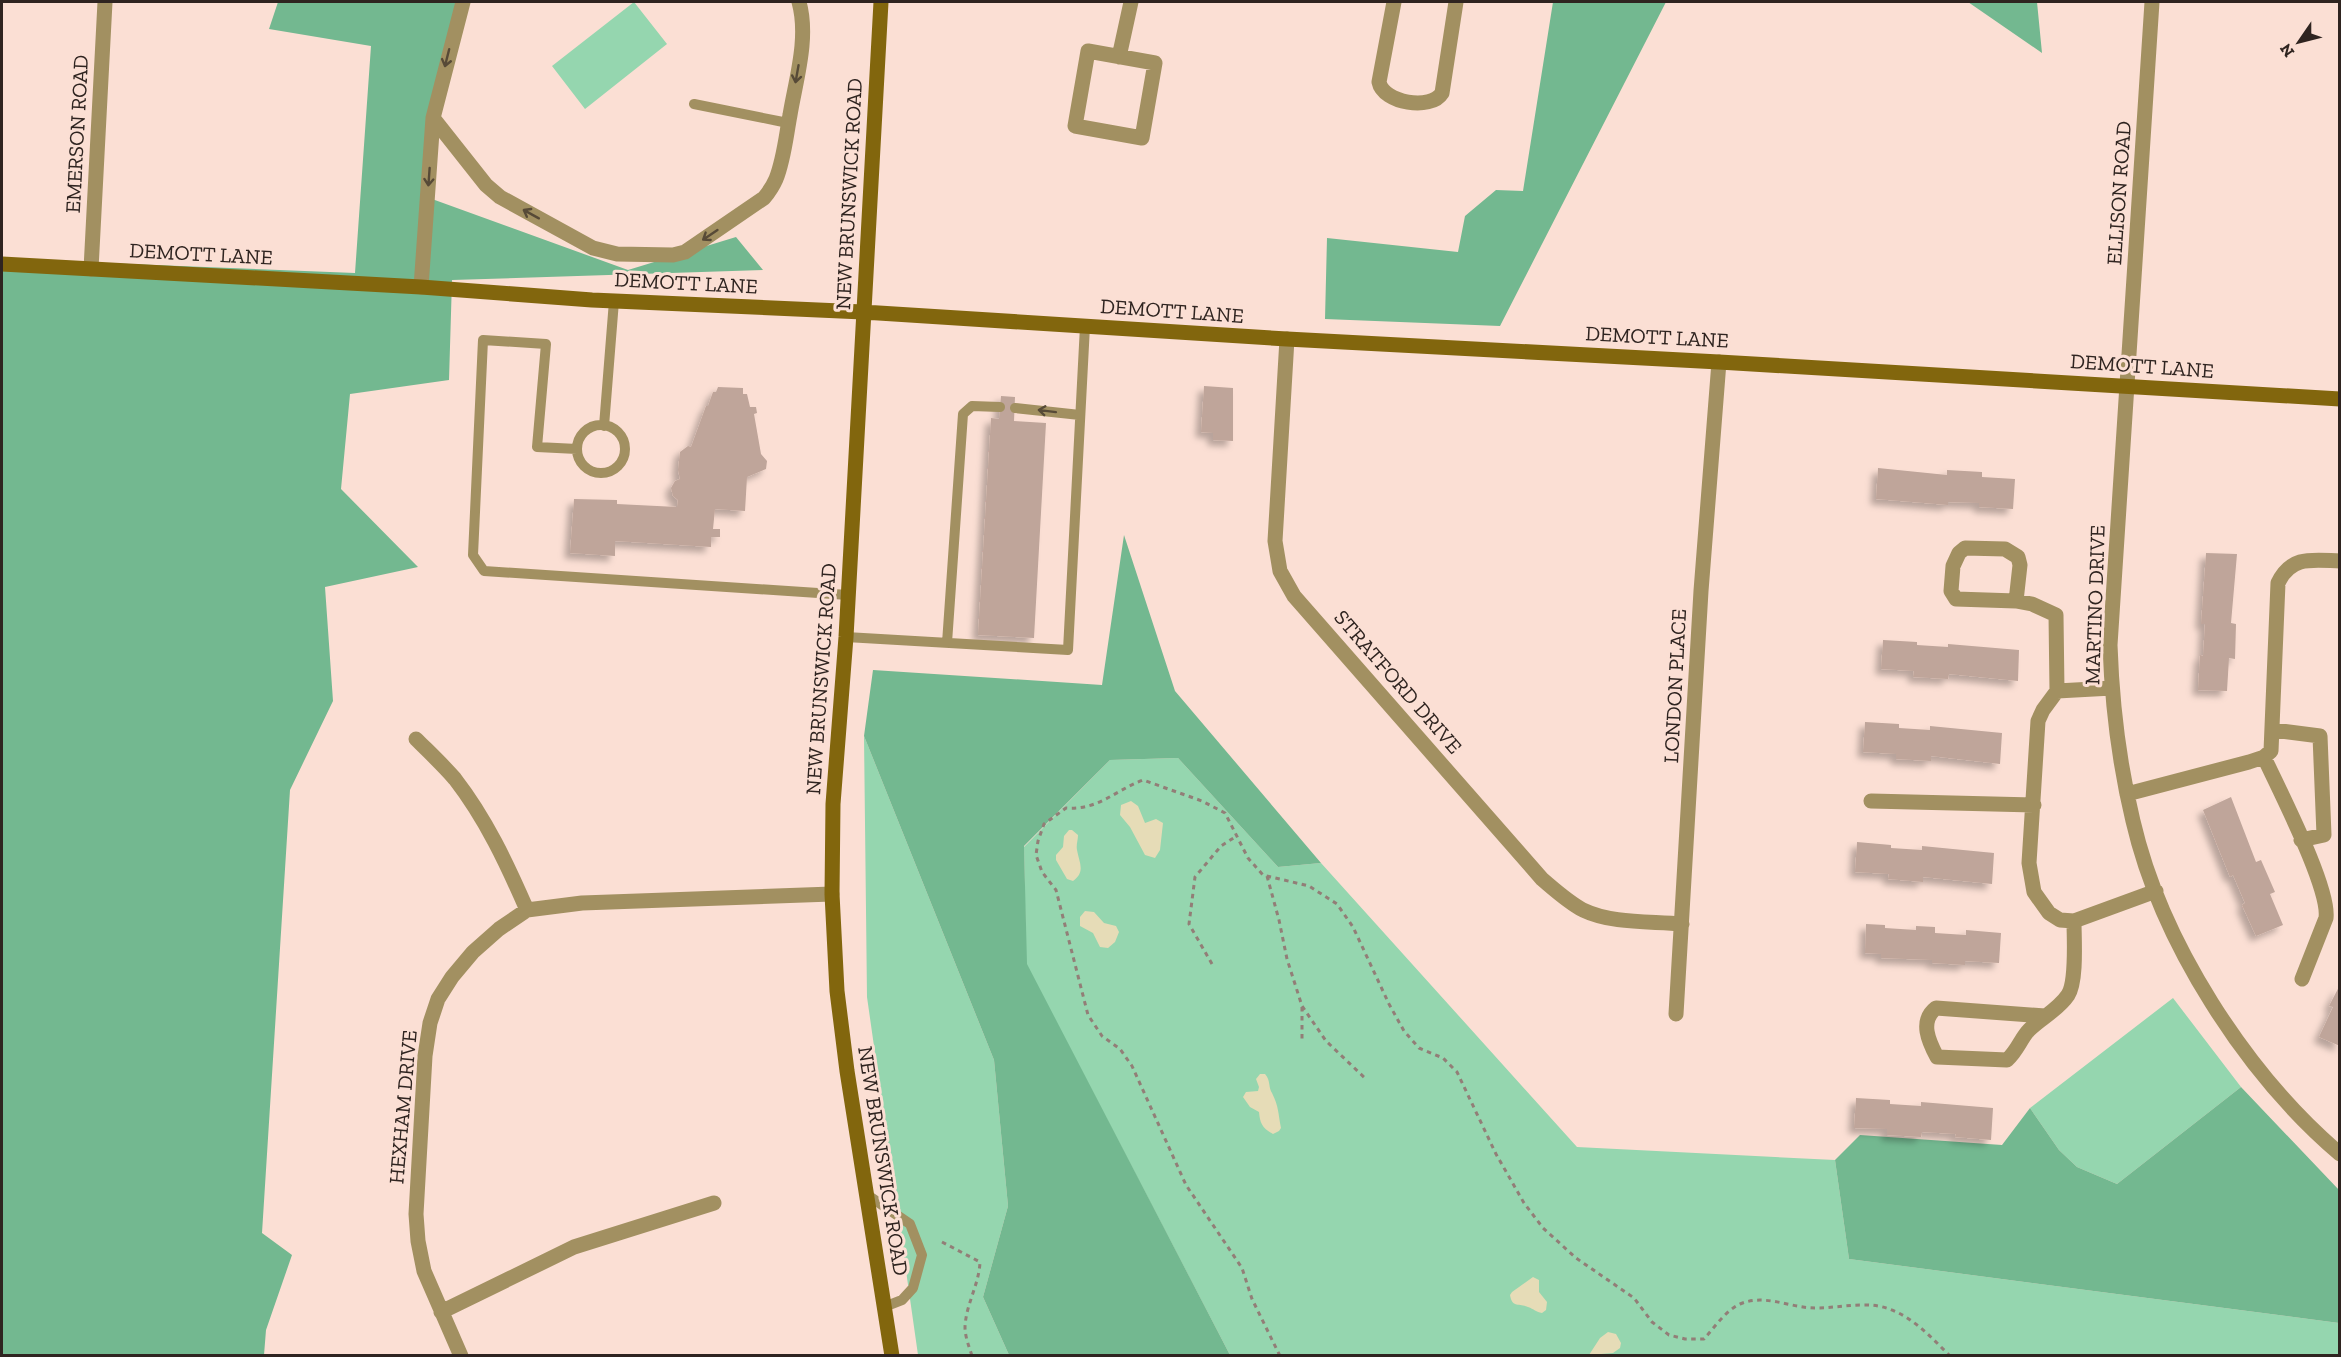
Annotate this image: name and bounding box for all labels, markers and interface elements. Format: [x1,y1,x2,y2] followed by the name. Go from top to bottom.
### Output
[2269,12,2329,72] north arrow
[2276,40,2298,61] text: N
[441,48,453,67] one-way arrow
[60,54,93,214] street label: EMERSON ROAD
[791,63,802,83] one-way arrow
[830,77,867,311] street label: NEW BRUNSWICK ROAD
[2101,120,2136,266] street label: ELLISON ROAD
[423,166,434,186] one-way arrow
[523,208,540,220] one-way arrow
[703,229,719,241] one-way arrow
[129,237,273,270] street label: DEMOTT LANE
[614,266,758,299] street label: DEMOTT LANE
[1099,293,1245,328] street label: DEMOTT LANE
[1585,320,1729,353] street label: DEMOTT LANE
[2069,348,2215,383] street label: DEMOTT LANE
[1038,406,1058,417] one-way arrow
[2079,524,2110,686] street label: MARTINO DRIVE
[800,562,841,796] street label: NEW BRUNSWICK ROAD
[1329,605,1468,759] street label: STRATFORD DRIVE
[1658,608,1691,764] street label: LONDON PLACE
[383,1029,422,1185] street label: HEXHAM DRIVE
[853,1044,914,1278] street label: NEW BRUNSWICK ROAD

